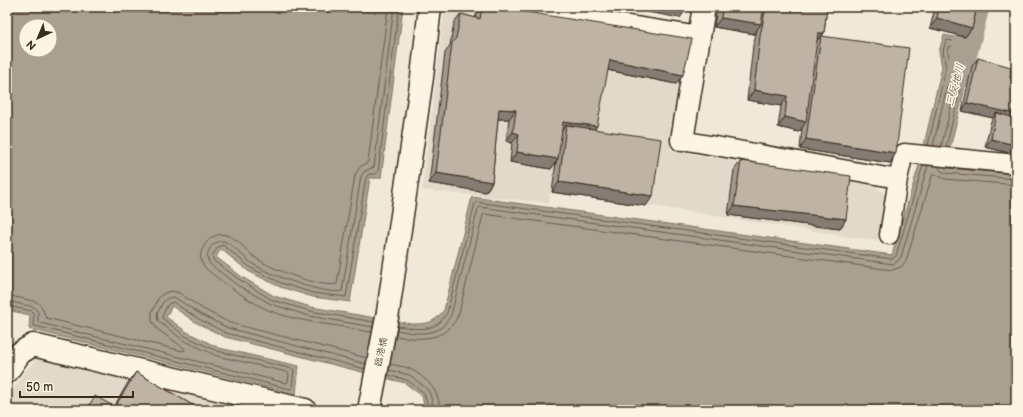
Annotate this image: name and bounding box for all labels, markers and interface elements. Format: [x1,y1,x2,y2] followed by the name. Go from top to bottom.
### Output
[18,18,58,58] north arrow
[24,37,39,52] text: N
[943,62,967,108] water label: 三反地川
[372,336,390,368] street label: 臨港橋
[20,373,133,399] scale bar
[26,380,53,395] text: 50 m

